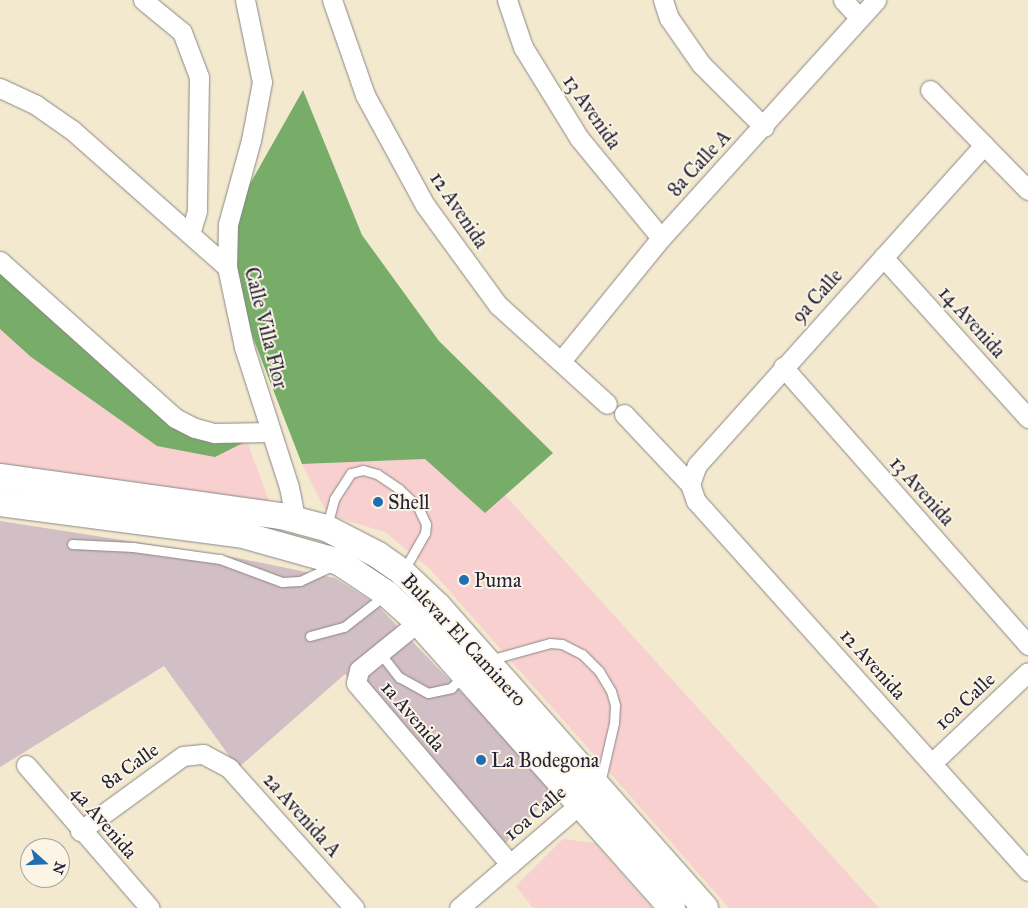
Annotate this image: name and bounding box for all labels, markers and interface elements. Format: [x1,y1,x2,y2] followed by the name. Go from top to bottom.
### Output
[558,70,626,154] street label: 13 Avenida
[662,125,736,201] street label: 8a Calle A
[425,167,493,253] street label: 12 Avenida
[786,264,848,328] street label: 9a Calle
[239,265,293,391] street label: Calle Villa Flor
[933,281,1011,363] street label: 14 Avenida
[885,451,959,531] street label: 13 Avenida
[388,490,430,514] place label: Shell
[372,496,384,508] marker: Shell
[474,568,521,592] place label: Puma
[396,569,532,711] street label: Bulevar El Caminero
[458,574,470,586] marker: Puma
[835,624,911,704] street label: 12 Avenida
[930,667,1000,735] street label: 10a Calle
[376,676,450,756] street label: 1a Avenida
[97,738,163,794] street label: 8a Calle
[491,748,599,772] place label: La Bodegona
[475,754,487,766] marker: La Bodegona
[258,768,346,862] street label: 2a Avenida A
[499,780,571,846] street label: 10a Calle
[66,781,142,863] street label: 4a Avenida
[20,838,70,888] north arrow
[49,859,69,876] text: N

